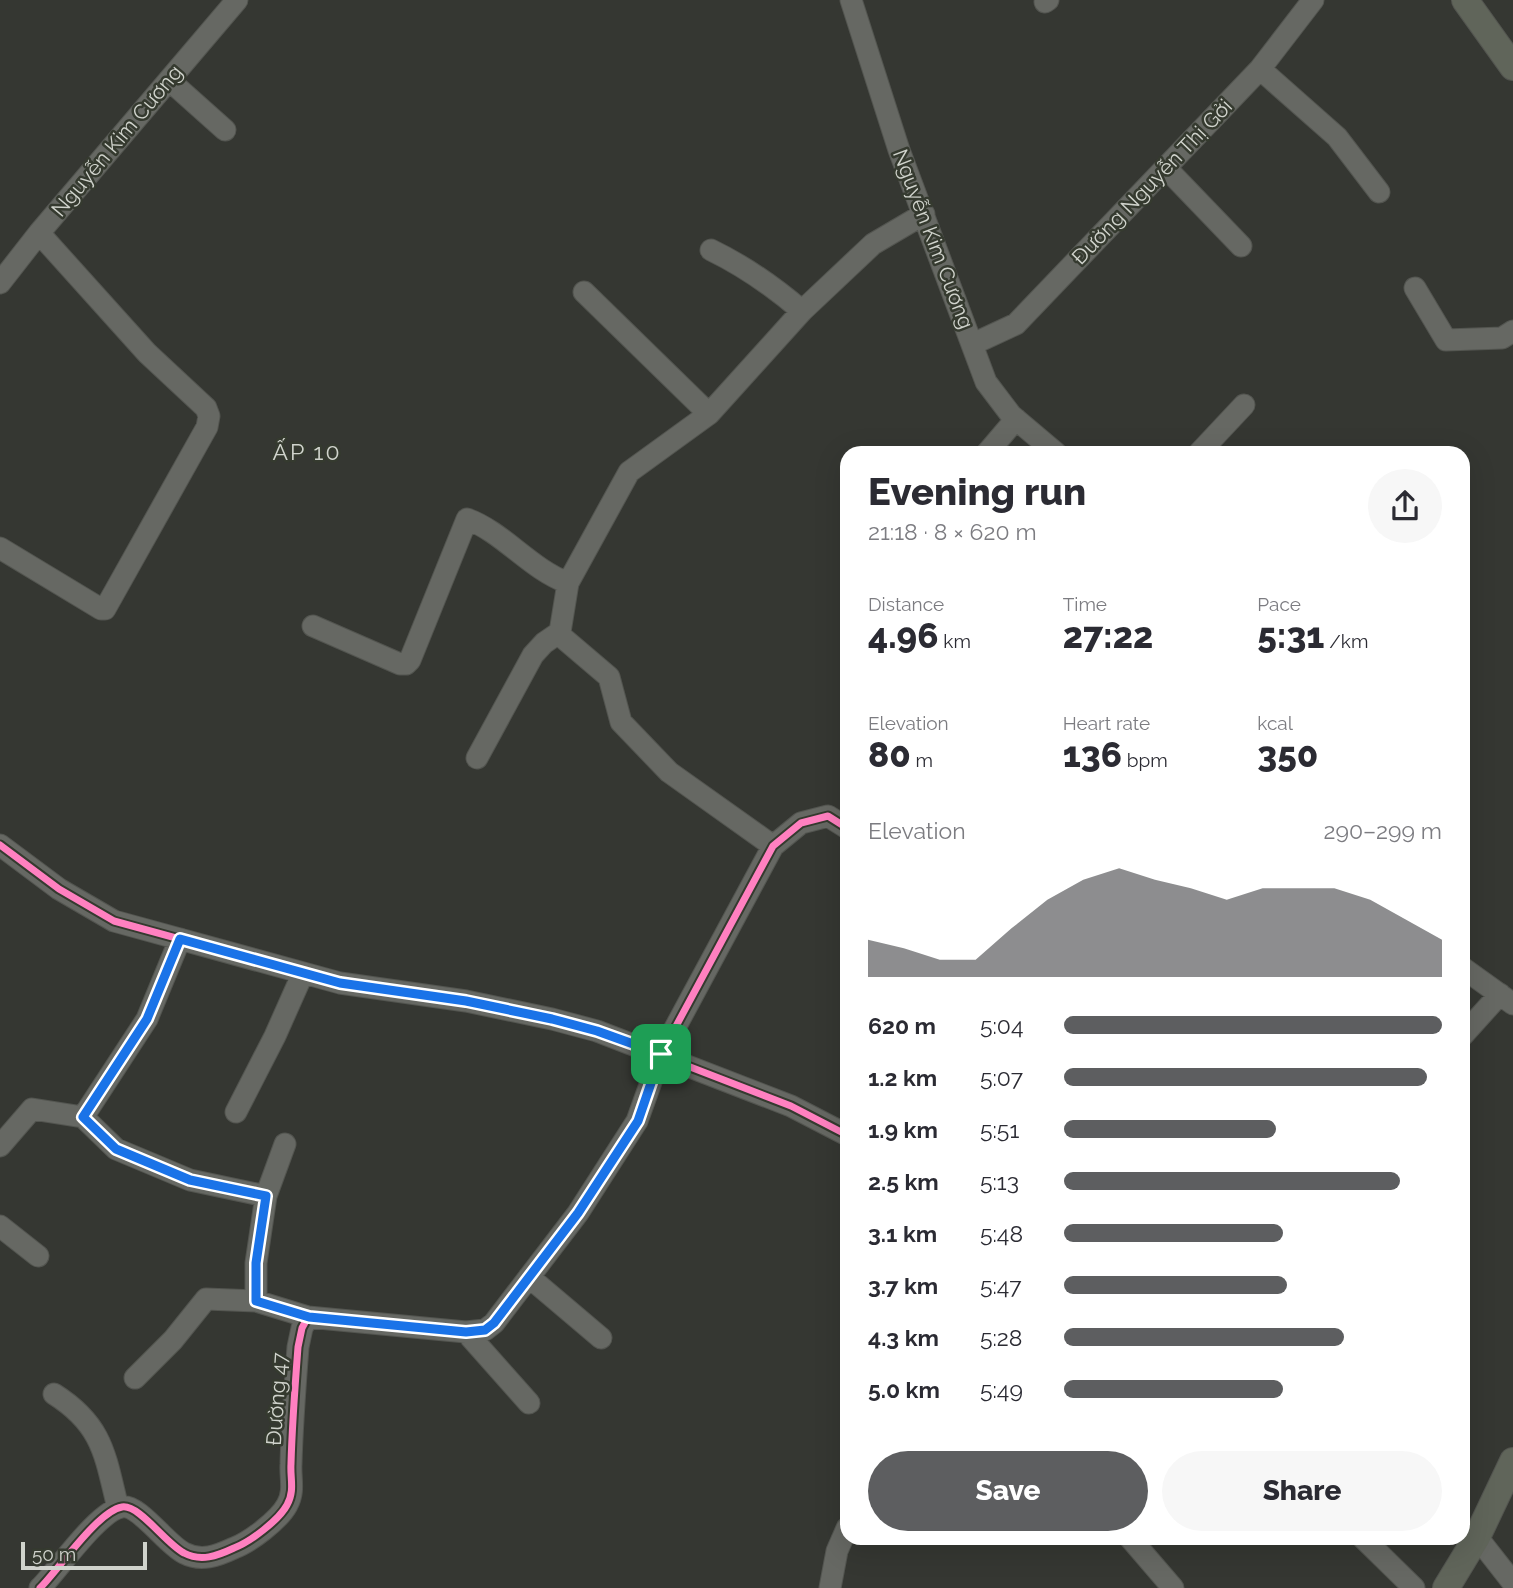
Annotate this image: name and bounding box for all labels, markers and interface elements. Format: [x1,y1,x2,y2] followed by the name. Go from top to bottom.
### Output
[46,60,187,222] street label: Nguyễn Kim Cương
[1066,94,1237,269] street label: Đường Nguyễn Thị Gởi
[888,146,979,332] street label: Nguyễn Kim Cương
[272,438,342,465] district label: ẤP 10
[868,469,1086,514] text: Evening run
[1368,469,1442,543] button: share
[868,518,1037,545] text: 21:18 · 8 × 620 m
[868,593,944,615] text: Distance
[1063,593,1107,615] text: Time
[1257,593,1301,615] text: Pace
[868,615,939,656] text: 4.96
[1063,615,1153,656] text: 27:22
[1257,615,1325,656] text: 5:31
[939,630,971,652] text: km
[1325,630,1368,652] text: /km
[868,712,949,734] text: Elevation
[1063,712,1150,734] text: Heart rate
[1257,712,1293,734] text: kcal
[868,734,911,775] text: 80
[1063,734,1122,775] text: 136
[1257,734,1318,775] text: 350
[911,749,933,771] text: m
[1122,749,1168,771] text: bpm
[868,817,966,844] text: Elevation
[1323,817,1442,844] text: 290–299 m
[868,1012,936,1039] text: 620 m
[980,1012,1024,1039] text: 5:04
[631,1024,691,1084] pin
[642,1035,680,1073] icon: arrive
[868,1064,937,1091] text: 1.2 km
[980,1064,1023,1091] text: 5:07
[868,1116,938,1143] text: 1.9 km
[980,1116,1019,1143] text: 5:51
[868,1168,939,1195] text: 2.5 km
[980,1168,1019,1195] text: 5:13
[868,1220,937,1247] text: 3.1 km
[980,1220,1023,1247] text: 5:48
[868,1272,938,1299] text: 3.7 km
[980,1272,1022,1299] text: 5:47
[868,1324,939,1351] text: 4.3 km
[980,1324,1022,1351] text: 5:28
[261,1351,292,1446] street label: Đường 47
[868,1376,940,1403] text: 5.0 km
[980,1376,1023,1403] text: 5:49
[868,1451,1148,1531] button: Save
[1162,1451,1442,1531] button: Share
[21,1539,147,1571] scale bar
[32,1543,76,1565] text: 50 m

